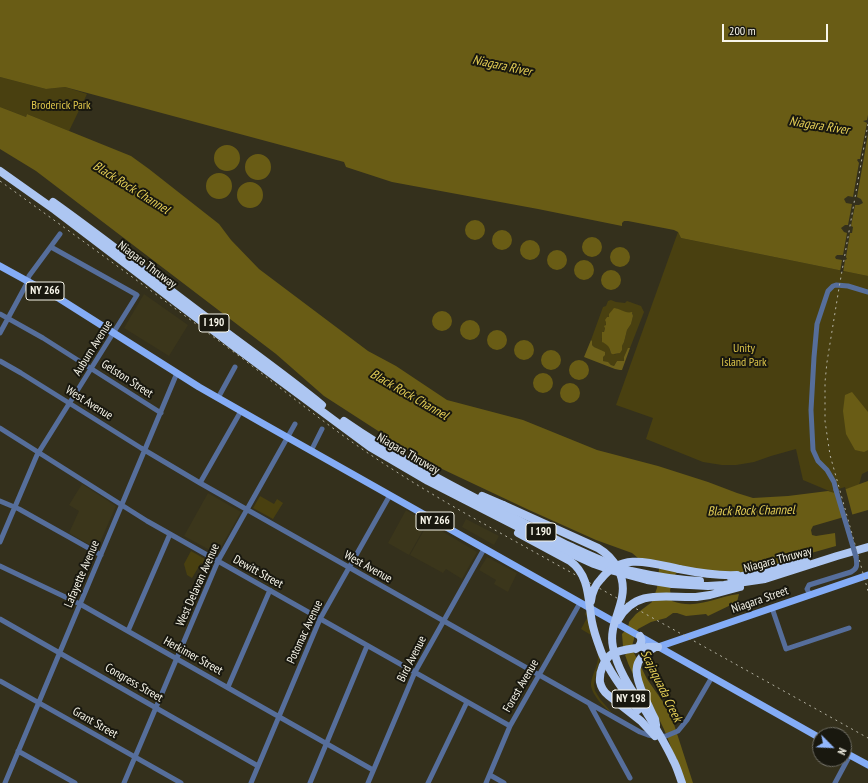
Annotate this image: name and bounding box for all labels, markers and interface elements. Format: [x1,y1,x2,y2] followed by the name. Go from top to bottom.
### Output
[724,16,830,42] scale bar
[729,23,756,38] text: 200 m
[471,52,533,80] water label: Niagara River
[31,99,91,113] park label: Broderick Park
[788,114,850,138] water label: Niagara River
[90,158,172,218] water label: Black Rock Channel
[115,238,179,292] street label: Niagara Thruway
[26,282,64,300] road number: NY 266
[199,314,229,332] road number: I 190
[70,318,116,378] street label: Auburn Avenue
[721,342,767,370] park label: Unity Island Park
[98,357,156,401] street label: Gelston Street
[367,366,451,424] water label: Black Rock Channel
[63,383,115,423] street label: West Avenue
[374,430,442,478] street label: Niagara Thruway
[707,502,795,520] water label: Black Rock Channel
[416,512,454,530] road number: NY 266
[526,523,556,541] road number: I 190
[61,538,103,610] street label: Lafayette Avenue
[173,541,223,629] street label: West Delavan Avenue
[742,544,814,576] street label: Niagara Thruway
[341,548,395,586] street label: West Avenue
[231,552,285,592] street label: Dewitt Street
[730,584,790,616] street label: Niagara Street
[284,598,326,666] street label: Potomac Avenue
[161,634,225,678] street label: Herkimer Street
[394,634,430,684] street label: Bird Avenue
[637,647,685,725] water label: Scajaquada Creek
[500,657,542,715] street label: Forest Avenue
[102,661,166,705] street label: Congress Street
[612,690,650,708] road number: NY 198
[70,704,120,742] street label: Grant Street
[812,727,852,767] north arrow
[834,746,850,757] text: N

